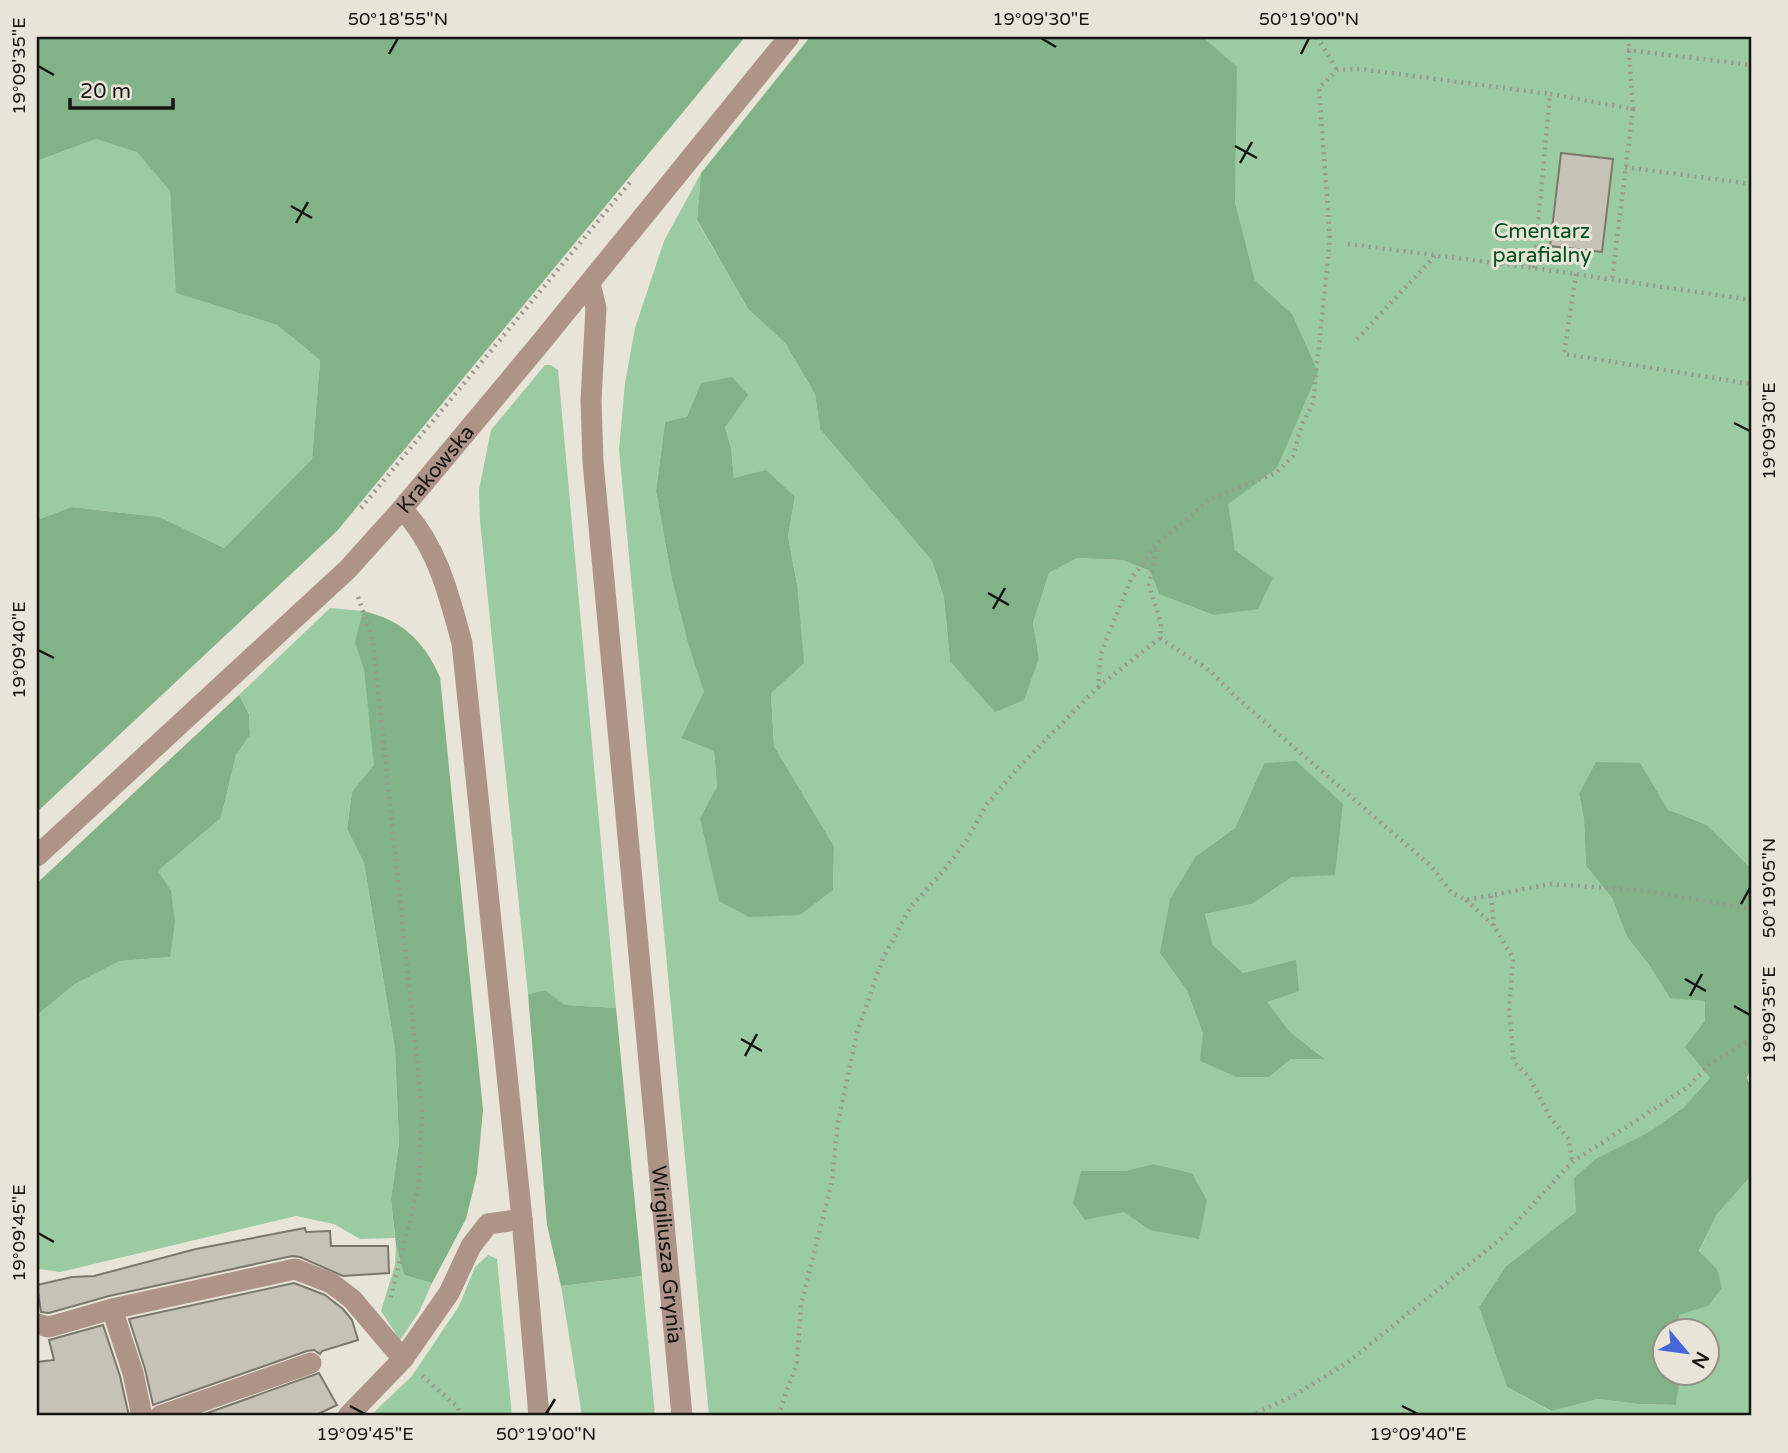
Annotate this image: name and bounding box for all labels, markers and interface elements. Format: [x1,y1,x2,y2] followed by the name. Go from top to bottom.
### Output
[348,8,448,30] text: 50°18'55"N
[992,8,1090,30] text: 19°09'30"E
[1259,8,1359,30] text: 50°19'00"N
[8,17,30,115] text: 19°09'35"E
[70,66,173,110] scale bar
[80,79,131,104] text: 20 m
[1493,219,1591,268] park label: Cmentarz parafialny
[1758,382,1780,480] text: 19°09'30"E
[392,420,480,519] street label: Krakowska
[8,601,30,699] text: 19°09'40"E
[1758,838,1780,938] text: 50°19'05"N
[1758,966,1780,1064] text: 19°09'35"E
[646,1165,687,1345] street label: Wirgiliusza Grynia
[8,1184,30,1282] text: 19°09'45"E
[1652,1316,1722,1386] north arrow
[1687,1348,1713,1372] text: N
[316,1423,414,1445] text: 19°09'45"E
[496,1423,596,1445] text: 50°19'00"N
[1369,1423,1467,1445] text: 19°09'40"E

